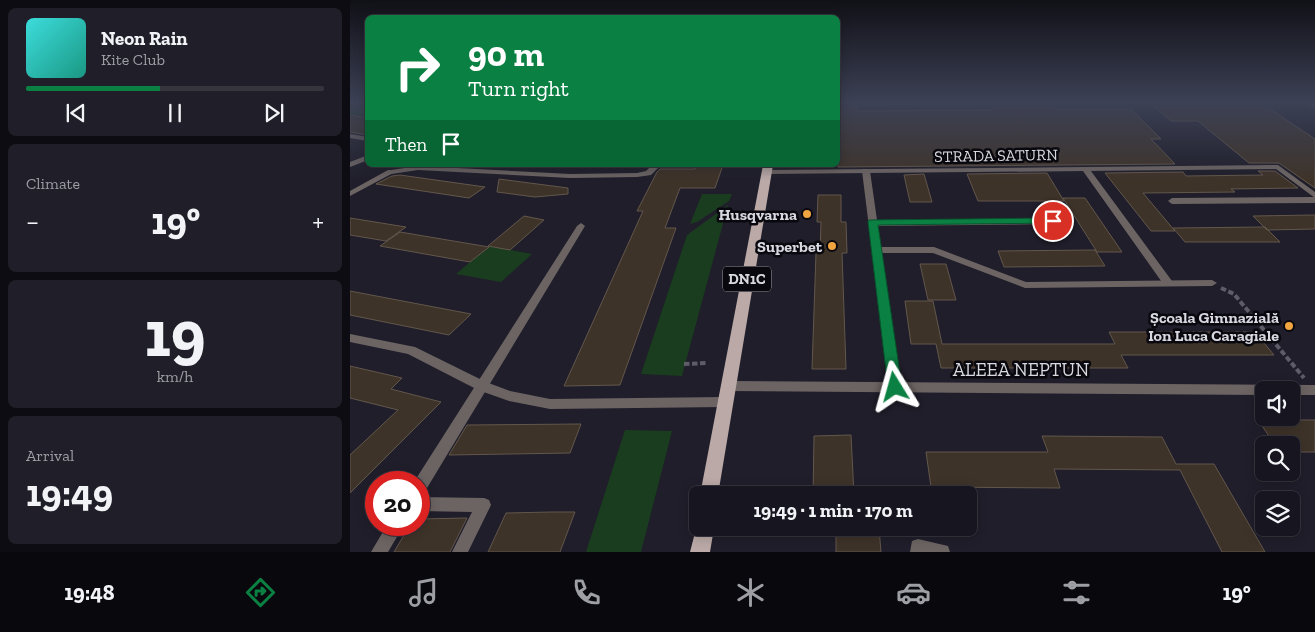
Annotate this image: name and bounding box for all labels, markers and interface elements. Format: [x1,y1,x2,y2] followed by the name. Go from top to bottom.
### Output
[101,27,188,50] text: Neon Rain
[468,33,544,75] text: 90 m
[385,35,450,100] icon: right
[101,50,165,69] text: Kite Club
[468,75,569,102] text: Turn right
[62,99,90,127] icon: previous
[161,99,189,127] icon: pause
[260,99,288,127] icon: next
[437,130,465,158] icon: arrive
[385,133,427,156] text: Then
[934,145,1058,166] street label: STRADA SATURN
[26,174,80,193] text: Climate
[151,198,200,244] text: 19°
[1032,200,1074,242] pin
[26,205,39,238] text: −
[312,205,324,238] text: +
[719,205,797,224] place label: Husqvarna
[1039,207,1067,235] icon: arrive
[801,208,813,220] marker: Husqvarna
[757,237,823,256] place label: Superbet
[826,240,838,252] marker: Superbet
[723,266,771,292] road number: DN1C
[144,295,206,373] text: 19
[1148,308,1279,345] place label: Școala Gimnazială Ion Luca Caragiale
[1283,320,1295,332] marker: Școala Gimnazială Ion Luca Caragiale
[953,358,1089,381] street label: ALEEA NEPTUN
[868,360,920,412] position arrow
[157,367,193,386] text: km/h
[1255,381,1300,536] map controls
[1255,381,1300,426] button: sound
[1255,436,1300,481] button: search
[26,446,74,465] text: Arrival
[26,470,113,516] text: 19:49
[365,471,430,536] speed limit sign: 20
[1255,491,1300,536] button: layers
[753,499,913,522] text: 19:49 · 1 min · 170 m
[243,575,278,610] icon: directions
[406,575,441,610] icon: music
[569,575,604,610] icon: phone
[733,575,768,610] icon: climate
[896,575,931,610] icon: car
[1059,575,1094,610] icon: filters
[64,579,115,606] text: 19:48
[1222,579,1251,606] text: 19°

